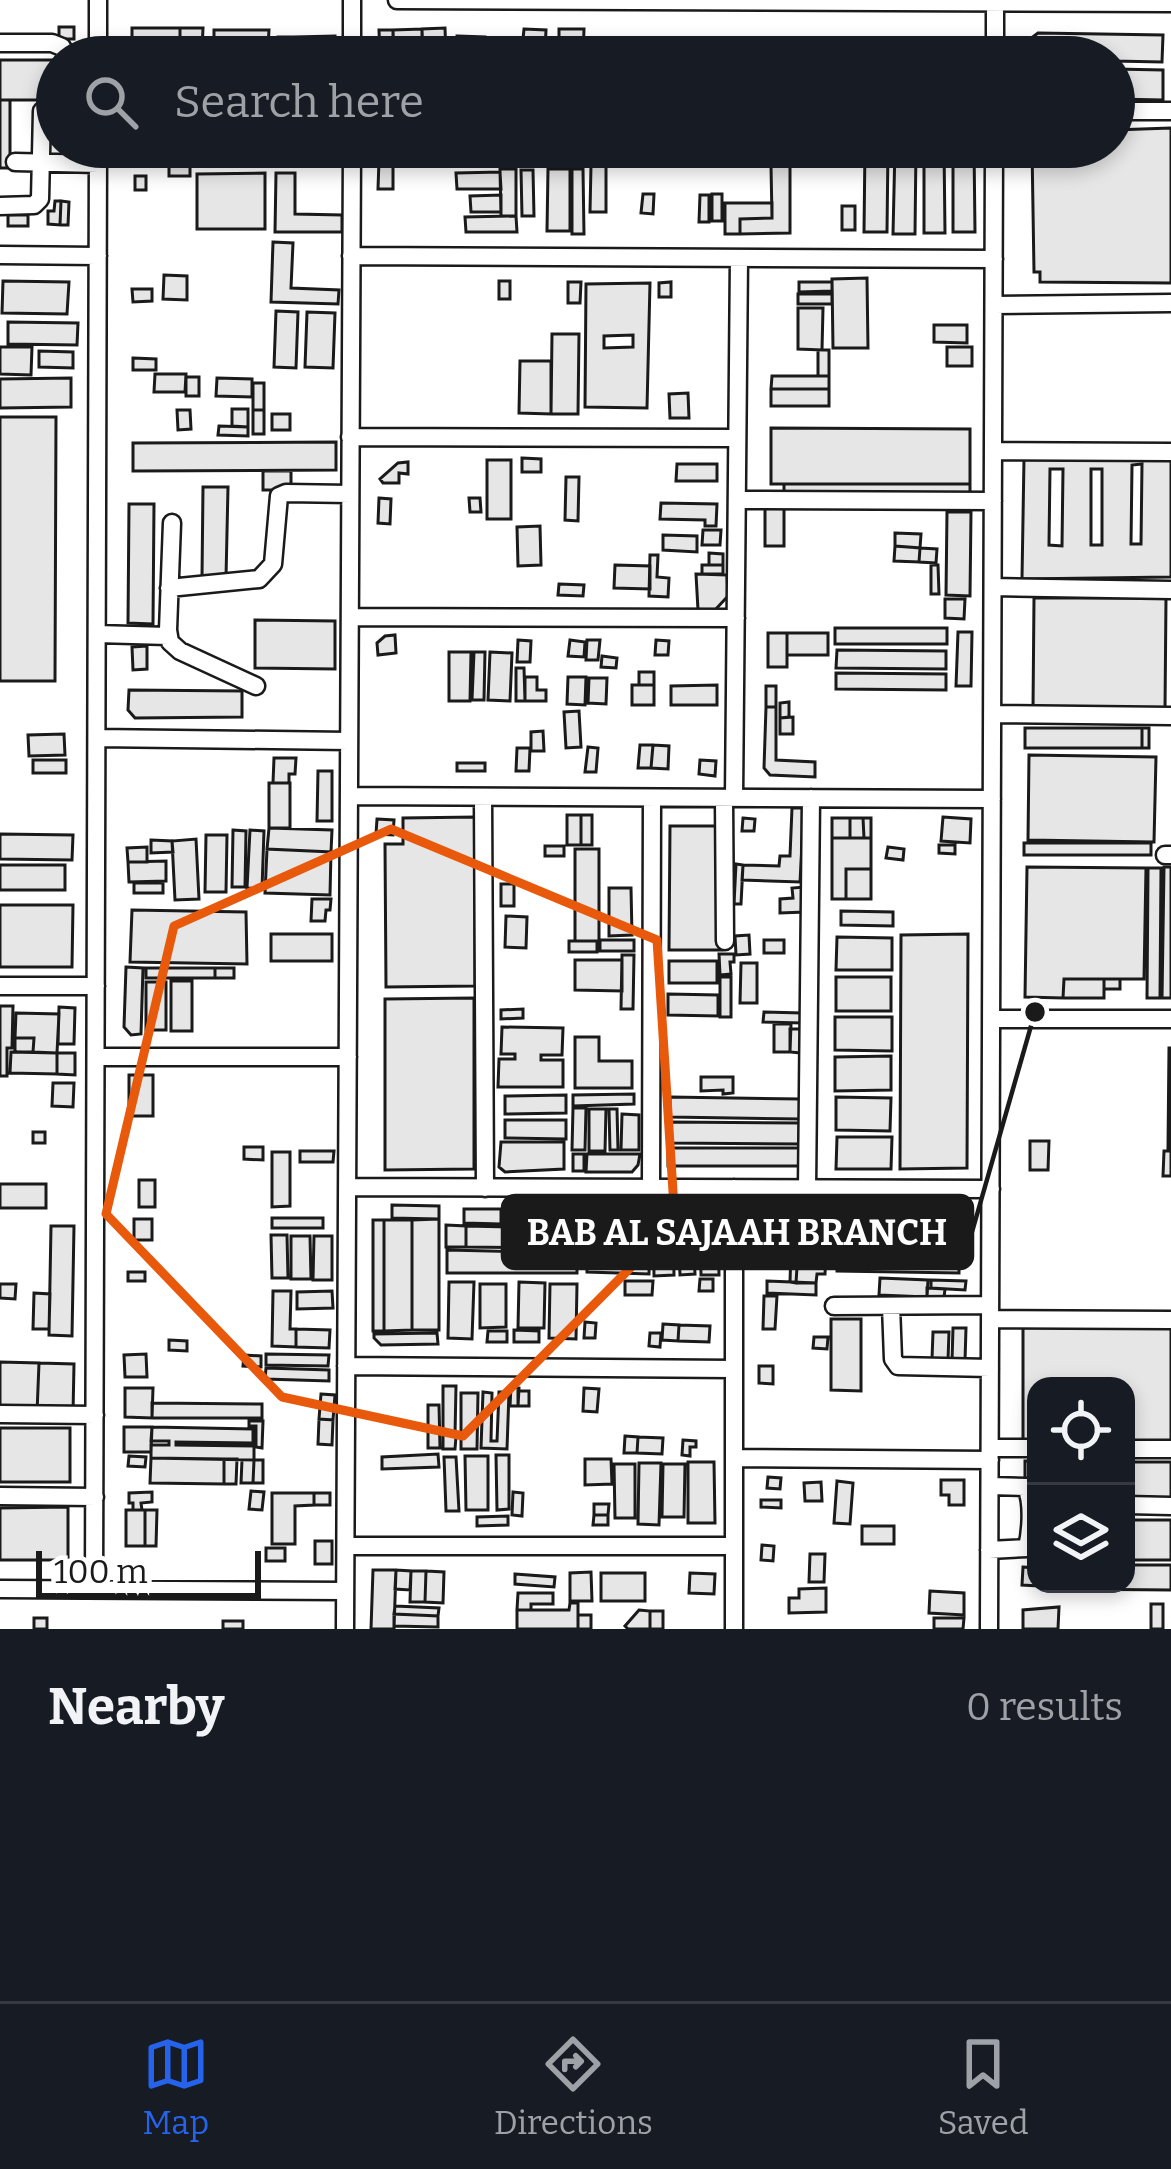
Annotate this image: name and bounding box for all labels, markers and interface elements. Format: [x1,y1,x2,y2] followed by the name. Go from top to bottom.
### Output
[36,36,1135,168] search box
[78,69,144,135] icon: search
[174,75,424,129] text: Search here
[503,1196,972,1268] callout: BAB AL SAJAAH BRANCH
[527,1211,947,1255] text: BAB AL SAJAAH BRANCH
[1027,1377,1135,1593] map controls
[1027,1377,1135,1485] button: locate
[1027,1485,1135,1593] button: layers
[36,1545,261,1598] scale bar
[54,1552,148,1592] text: 100 m
[48,1676,224,1738] text: Nearby
[966,1684,1123,1730] text: 0 results
[143,2031,209,2143] tab: Map
[494,2031,653,2143] tab: Directions
[938,2031,1028,2143] tab: Saved

